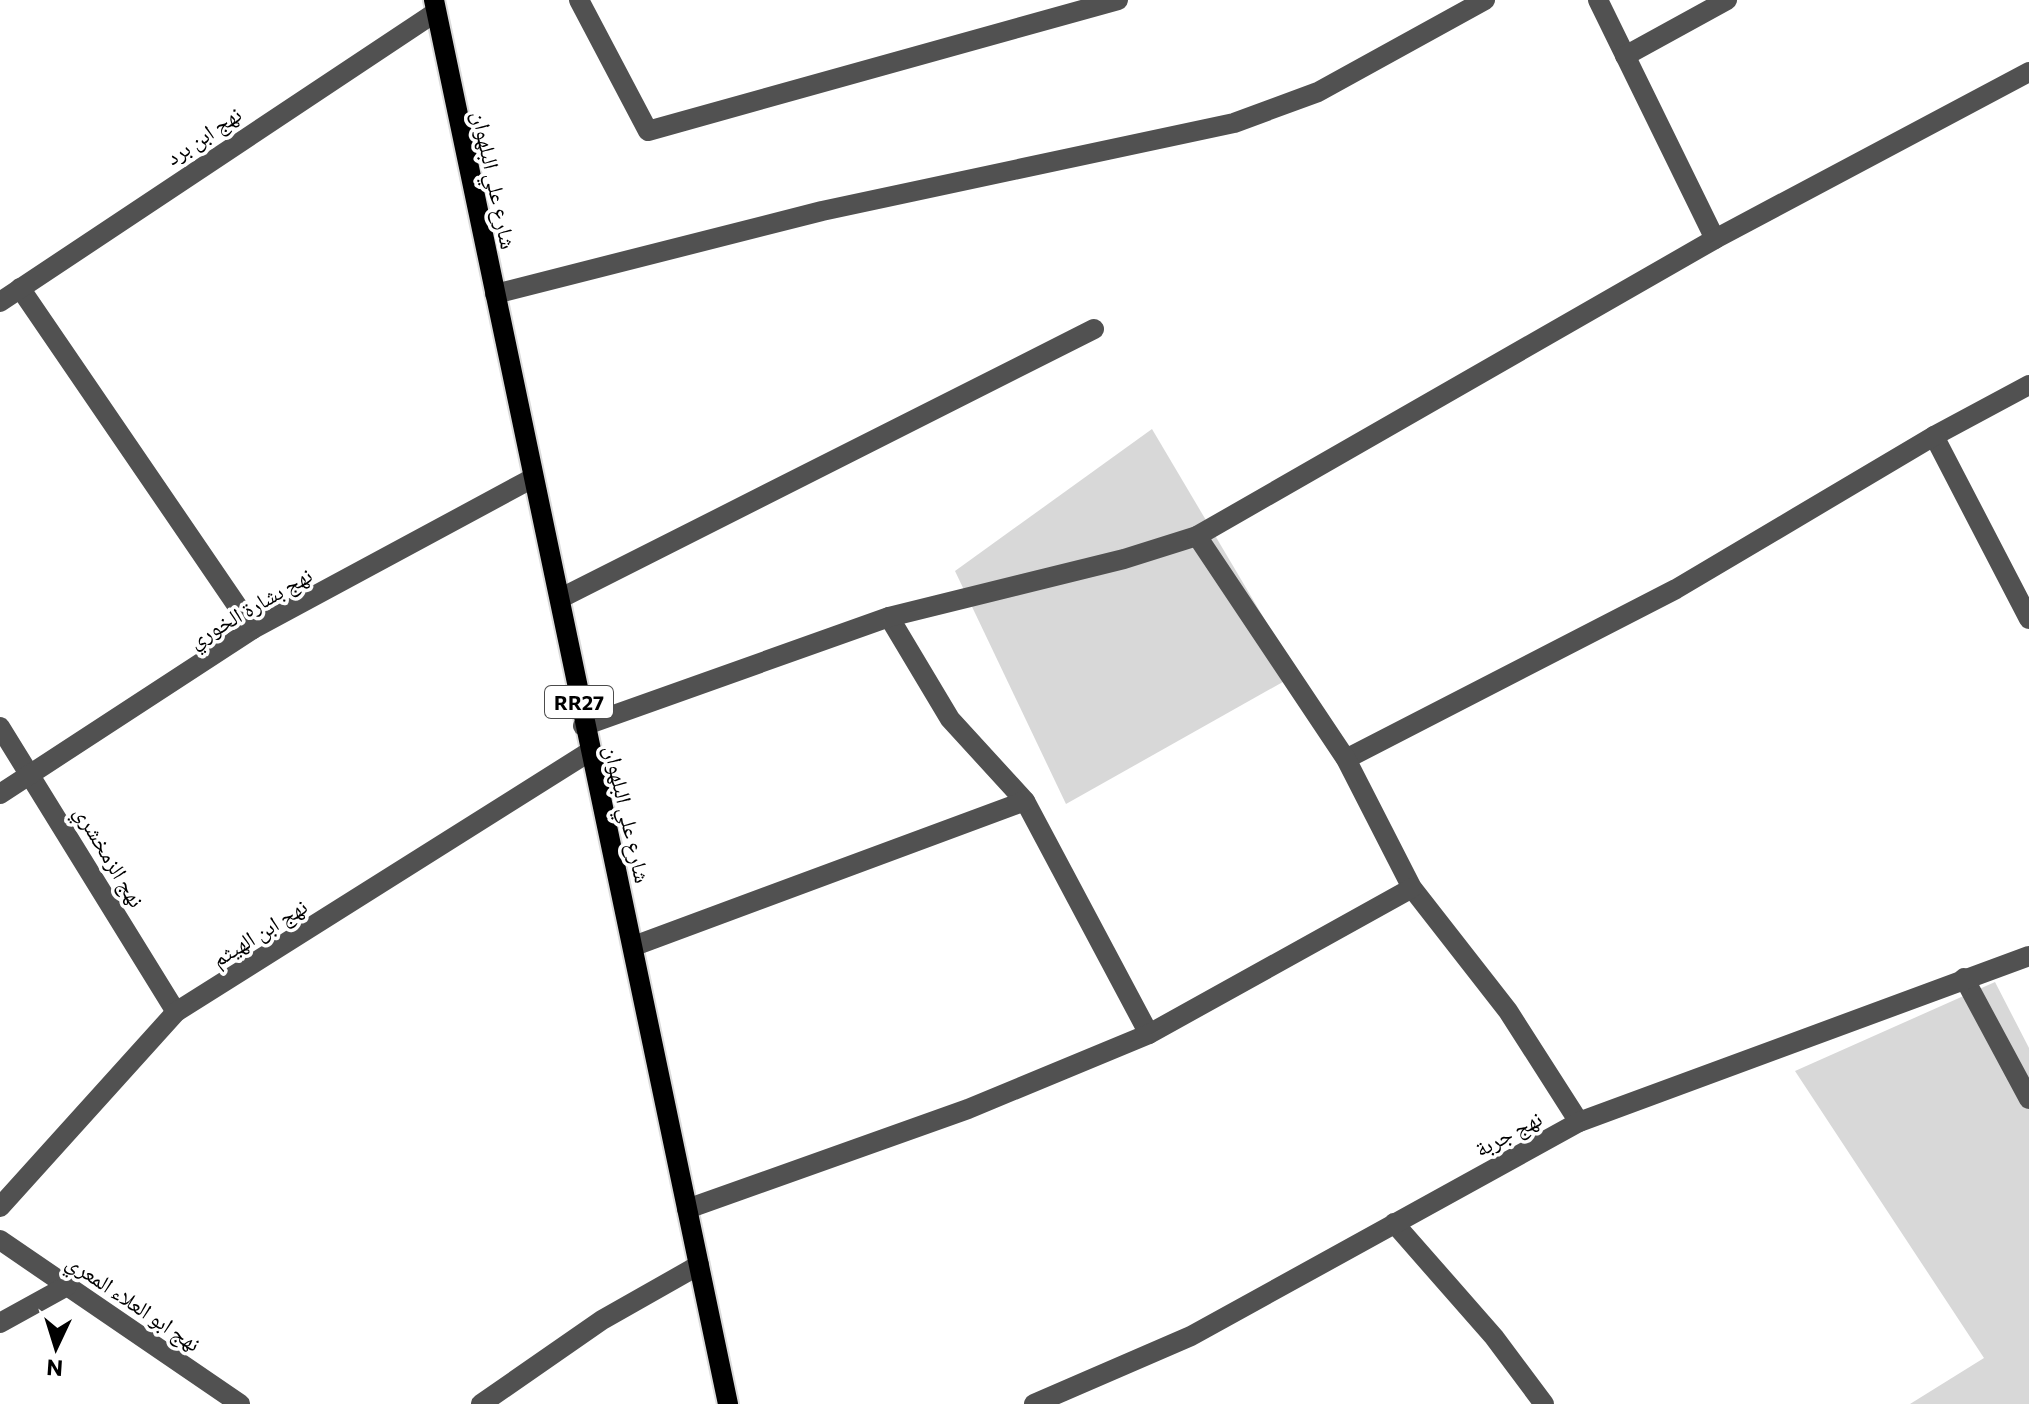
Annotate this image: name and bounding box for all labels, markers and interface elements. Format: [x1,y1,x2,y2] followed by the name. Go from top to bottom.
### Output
[160,100,247,171] street label: نهج ابن برد
[463,109,523,252] street label: شارع علي البلهوان
[183,561,319,657] street label: نهج بشارة الخوري
[545,686,613,718] road number: RR27
[595,743,657,886] street label: شارع علي البلهوان
[65,800,151,914] street label: نهج الزمخشري
[206,892,313,974] street label: نهج ابن الهيثم
[1470,1104,1547,1163] street label: نهج جربة
[59,1247,206,1361] street label: نهج ابو العلاء المعري
[16,1308,96,1388] north arrow
[45,1354,64,1382] text: N

